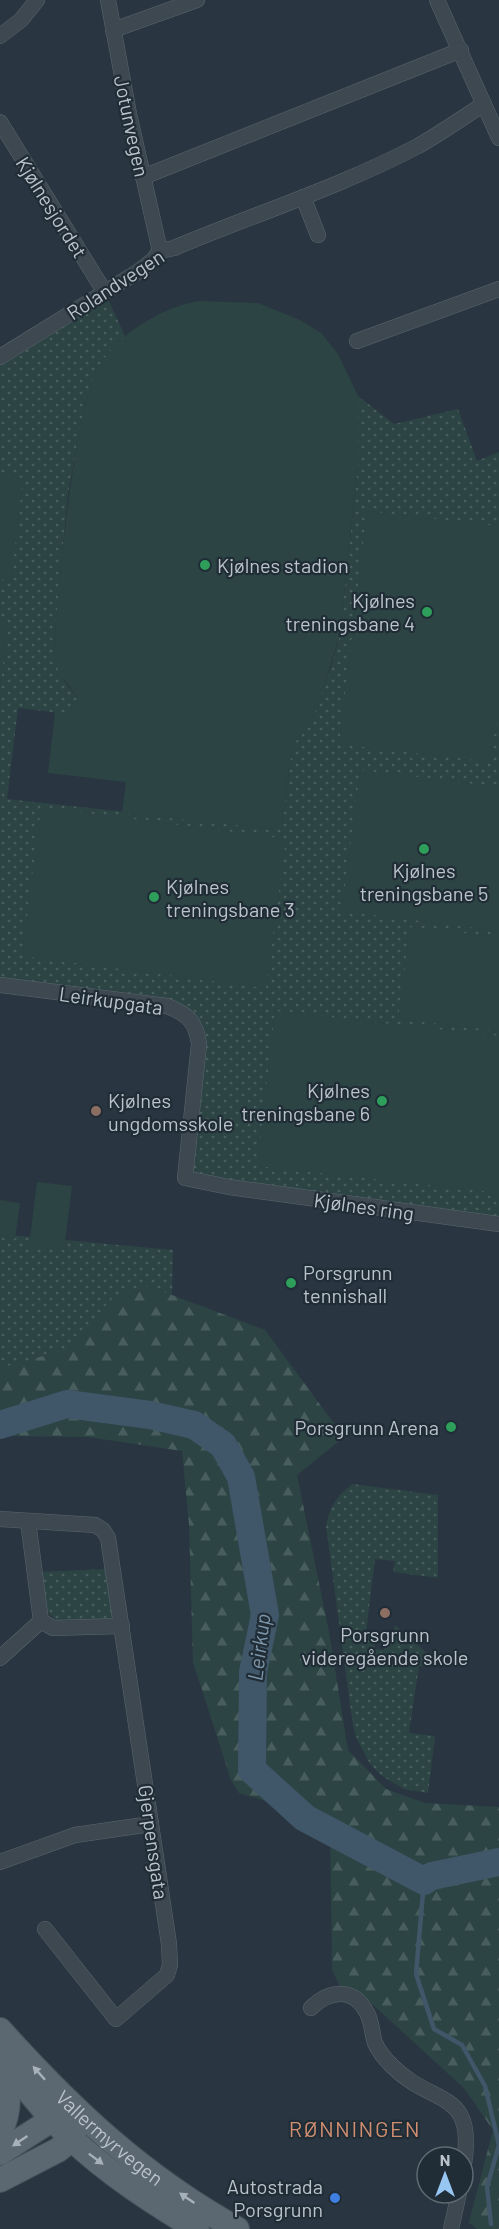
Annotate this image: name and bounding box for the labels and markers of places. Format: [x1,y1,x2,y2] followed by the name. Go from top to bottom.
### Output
[217,553,349,577] place label: Kjølnes stadion
[198,558,212,572] marker: Kjølnes stadion
[286,588,415,635] place label: Kjølnes treningsbane 4
[420,605,434,619] marker: Kjølnes treningsbane 4
[417,842,431,856] marker: Kjølnes treningsbane 5
[360,858,488,905] place label: Kjølnes treningsbane 5
[166,874,295,921] place label: Kjølnes treningsbane 3
[147,890,161,904] marker: Kjølnes treningsbane 3
[241,1078,370,1125] place label: Kjølnes treningsbane 6
[108,1088,233,1135] place label: Kjølnes ungdomsskole
[375,1094,389,1108] marker: Kjølnes treningsbane 6
[89,1104,103,1118] marker: Kjølnes ungdomsskole
[303,1260,392,1307] place label: Porsgrunn tennishall
[284,1276,298,1290] marker: Porsgrunn tennishall
[295,1415,439,1439] place label: Porsgrunn Arena
[444,1420,458,1434] marker: Porsgrunn Arena
[378,1606,392,1620] marker: Porsgrunn videregående skole
[301,1622,469,1669] place label: Porsgrunn videregående skole
[227,2174,323,2221] place label: Autostrada Porsgrunn
[328,2191,342,2205] marker: Autostrada Porsgrunn

